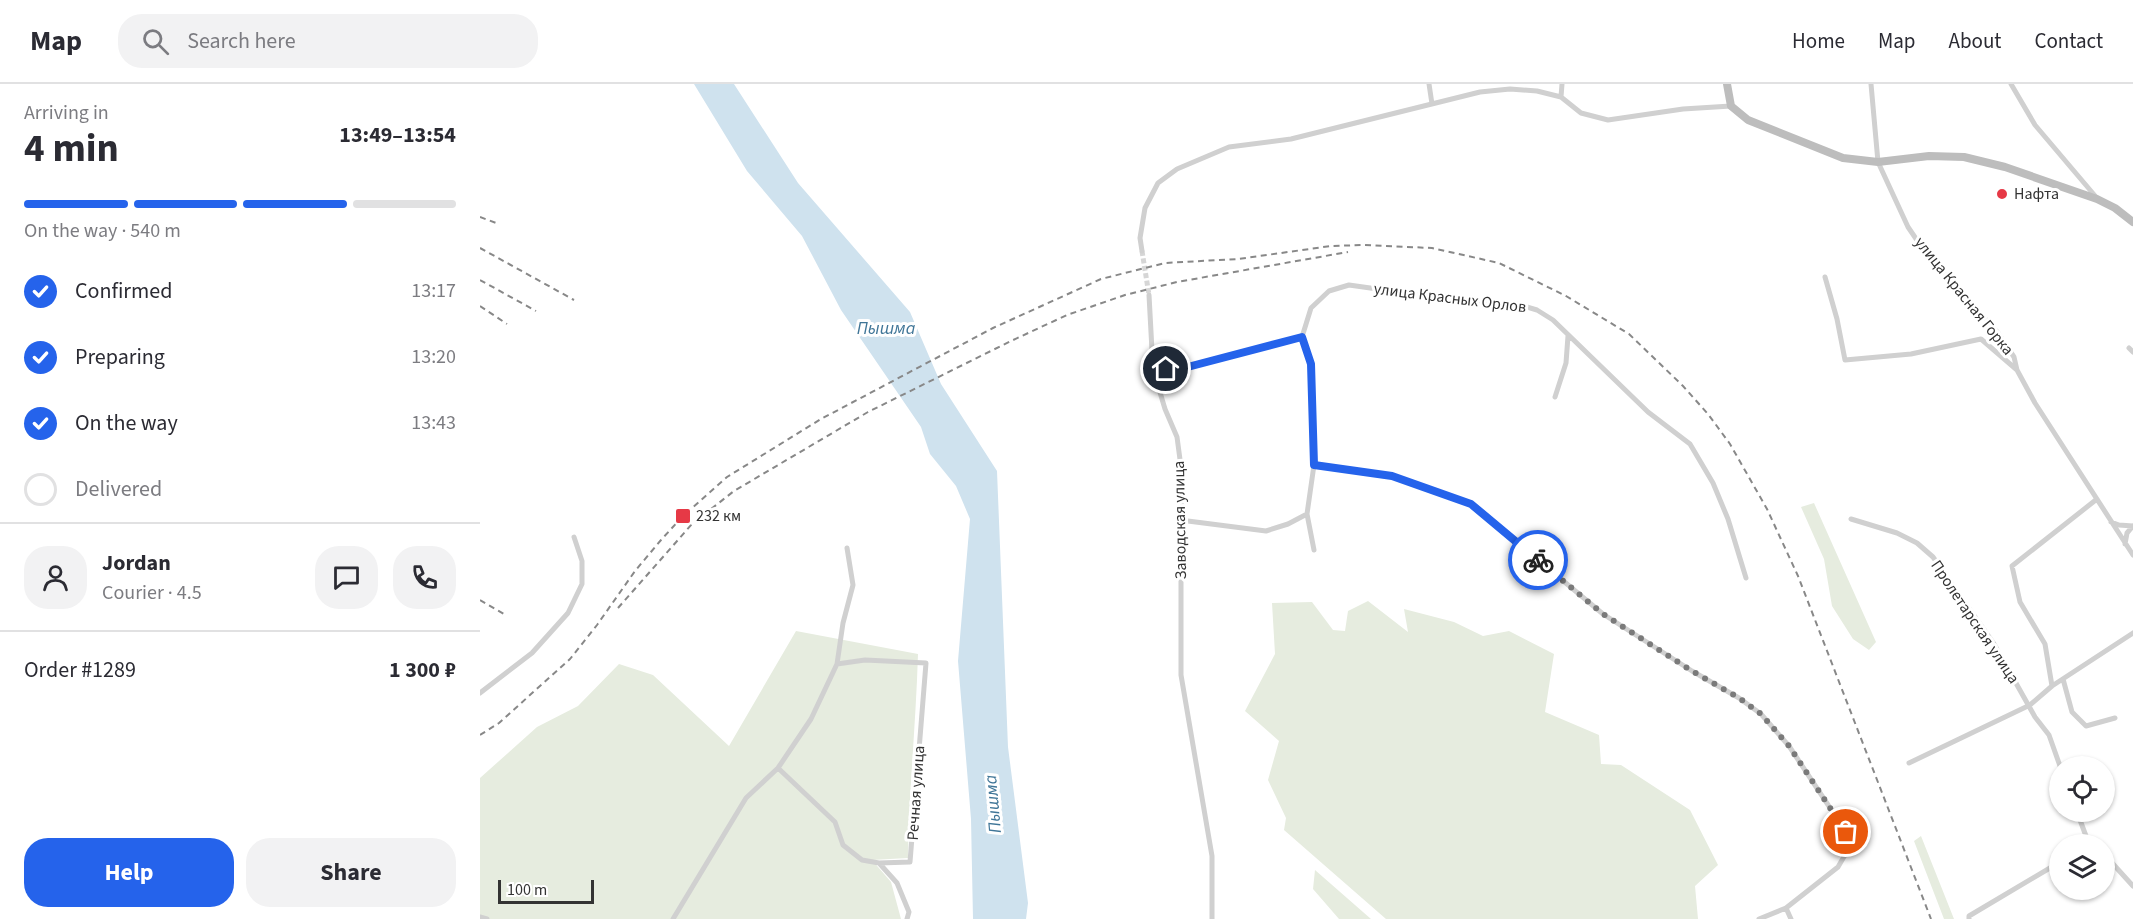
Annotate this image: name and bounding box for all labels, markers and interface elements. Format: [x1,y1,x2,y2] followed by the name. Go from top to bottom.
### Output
[118,14,538,68] search box
[30,21,82,61] text: Map
[139,25,172,58] icon: search
[187,25,296,57] text: Search here
[1792,26,1845,56] text: Home
[1878,26,1916,56] text: Map
[1949,26,2001,56] text: About
[2034,26,2103,56] text: Contact
[24,99,109,127] text: Arriving in
[339,119,456,151] text: 13:49–13:54
[24,121,119,177] text: 4 min
[2014,183,2059,205] place label: Нафта
[1995,187,2009,201] marker: Нафта
[24,217,181,245] text: On the way · 540 m
[1909,232,2019,360] street label: улица Красная Горка
[24,275,57,308] icon: check
[75,275,172,307] text: Confirmed
[411,277,456,305] text: 13:17
[1373,278,1527,318] street label: улица Красных Орлов
[857,316,916,341] water label: Пышма
[24,341,57,374] icon: check
[75,341,165,373] text: Preparing
[411,343,456,371] text: 13:20
[1140,343,1191,394] pin
[1149,352,1182,385] icon: home
[24,407,57,440] icon: check
[75,407,178,439] text: On the way
[411,409,456,437] text: 13:43
[1168,460,1192,580] street label: Заводская улица
[75,473,162,505] text: Delivered
[696,505,741,527] place label: 232 км
[674,507,692,525] marker: 232 км
[1508,530,1568,590] courier
[1522,544,1555,577] icon: bike
[24,546,87,609] button: person
[315,546,378,609] button: chat
[393,546,456,609] button: phone
[102,547,171,579] text: Jordan
[1925,556,2025,688] street label: Пролетарская улица
[102,579,202,607] text: Courier · 4.5
[24,654,136,686] text: Order #1289
[389,654,456,686] text: 1 300 ₽
[902,745,930,841] street label: Речная улица
[2049,756,2115,900] map controls
[2049,756,2115,822] button: locate
[978,773,1008,834] water label: Пышма
[1820,806,1871,857] pin
[1829,815,1862,848] icon: bag
[2049,834,2115,900] button: layers
[24,838,234,907] button: Help
[246,838,456,907] button: Share
[498,877,594,904] scale bar
[507,879,547,901] text: 100 m

